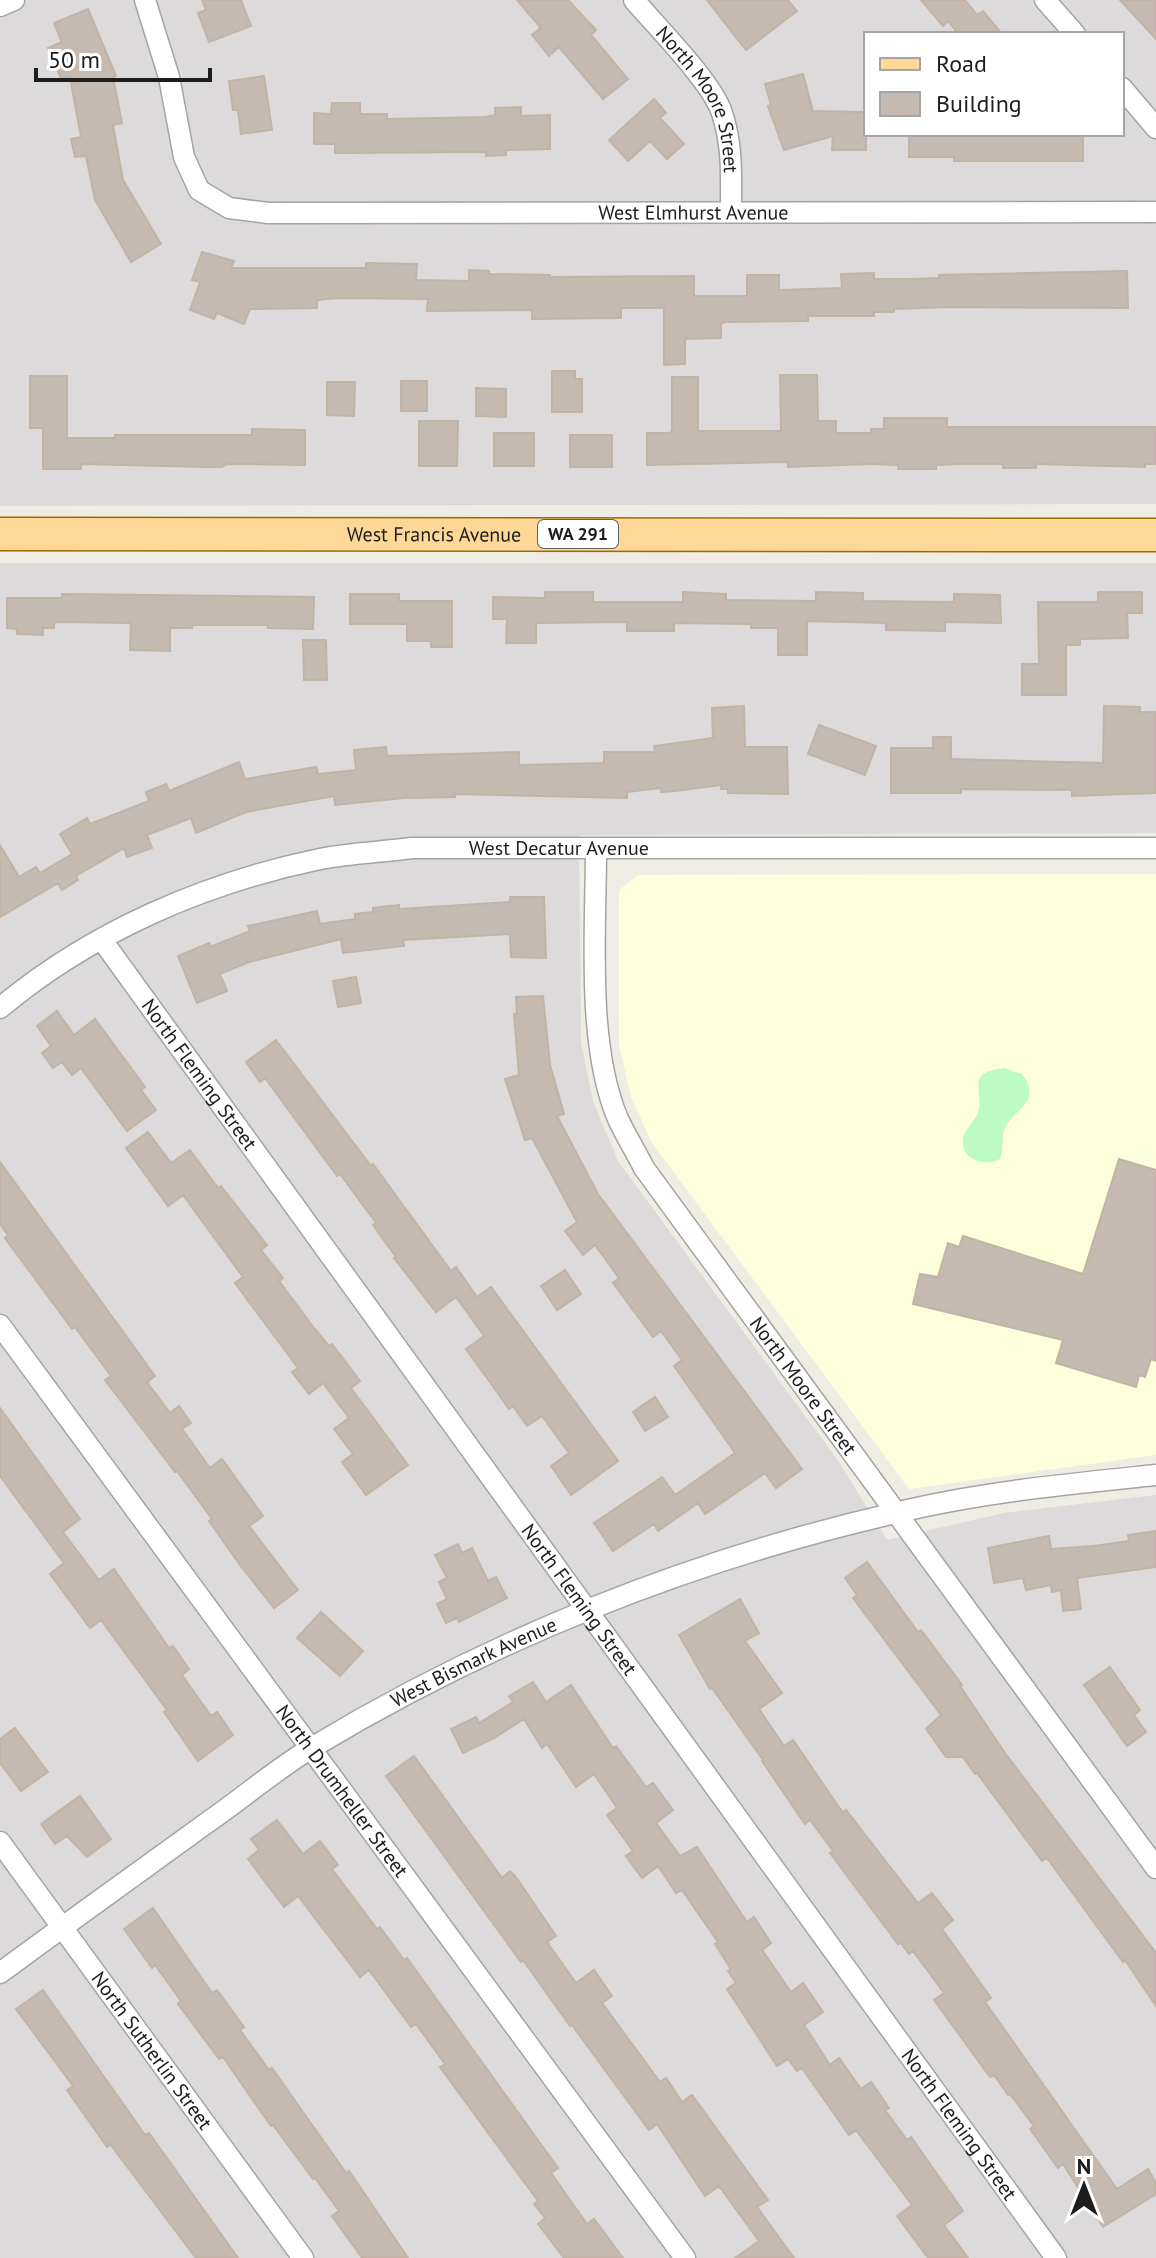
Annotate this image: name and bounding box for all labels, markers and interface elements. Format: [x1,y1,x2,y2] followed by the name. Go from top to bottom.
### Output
[650,20,744,174] street label: North Moore Street
[36,32,210,82] scale bar
[864,32,1124,136] legend
[48,44,100,75] text: 50 m
[936,48,987,79] text: Road
[936,88,1022,119] text: Building
[598,199,789,226] street label: West Elmhurst Avenue
[538,520,618,548] road number: WA 291
[347,521,521,547] street label: West Francis Avenue
[469,835,649,861] street label: West Decatur Avenue
[136,994,263,1156] street label: North Fleming Street
[744,1311,863,1460] street label: North Moore Street
[516,1519,643,1680] street label: North Fleming Street
[386,1611,561,1713] street label: West Bismark Avenue
[270,1699,414,1883] street label: North Drumheller Street
[86,1966,218,2135] street label: North Sutherlin Street
[896,2043,1023,2205] street label: North Fleming Street
[1044,2146,1124,2226] north arrow
[1077,2152,1091,2180] text: N

